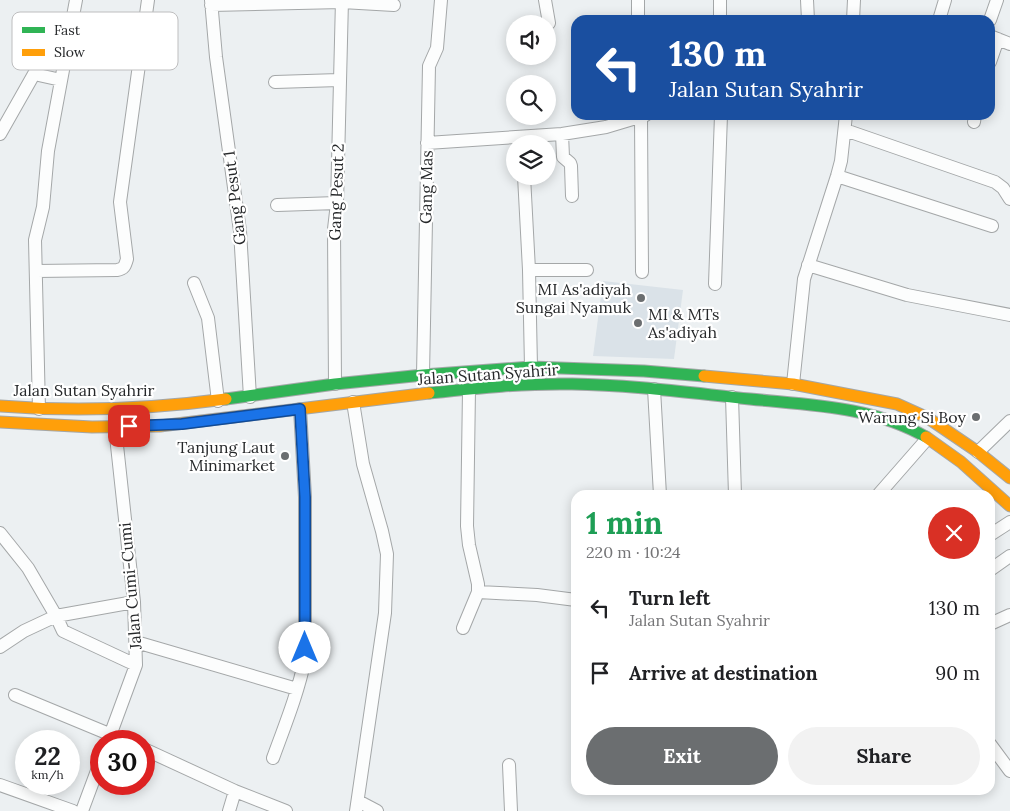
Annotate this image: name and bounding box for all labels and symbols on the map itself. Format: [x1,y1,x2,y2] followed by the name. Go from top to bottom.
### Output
[12,12,178,70] legend
[54,21,81,39] text: Fast
[54,43,86,61] text: Slow
[324,143,348,241] street label: Gang Pesut 2
[218,150,250,246] street label: Gang Pesut 1
[415,150,437,224] street label: Gang Mas
[516,279,631,317] place label: MI As'adiyah Sungai Nyamuk
[635,292,647,304] marker: MI As'adiyah Sungai Nyamuk
[647,304,720,342] place label: MI & MTs As'adiyah
[632,317,644,329] marker: MI & MTs As'adiyah
[416,359,559,389] street label: Jalan Sutan Syahrir
[12,380,155,400] street label: Jalan Sutan Syahrir
[108,405,150,447] pin
[858,407,967,427] place label: Warung Si Boy
[970,411,982,423] marker: Warung Si Boy
[177,437,276,475] place label: Tanjung Laut Minimarket
[279,450,291,462] marker: Tanjung Laut Minimarket
[114,522,146,651] street label: Jalan Cumi-Cumi
[278,621,330,673] position arrow
[90,730,155,795] speed limit sign: 30

